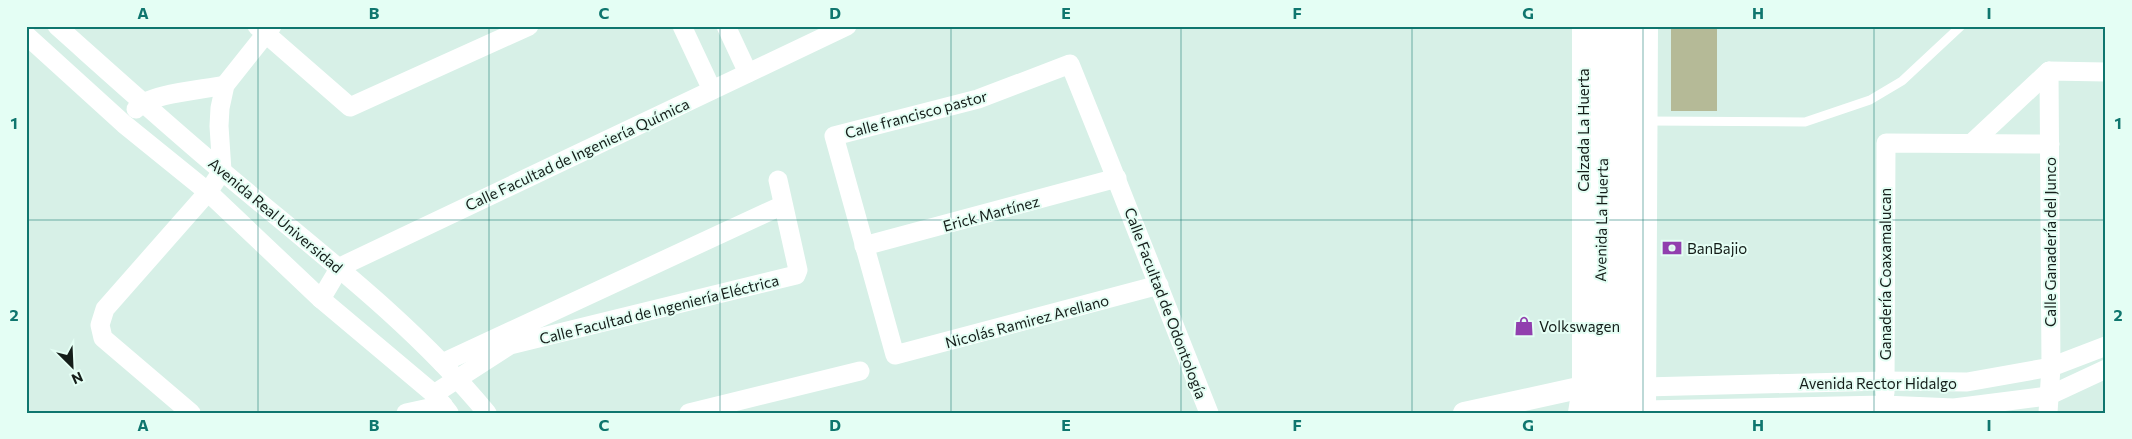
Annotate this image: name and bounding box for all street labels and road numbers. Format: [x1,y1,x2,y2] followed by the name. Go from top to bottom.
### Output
[1574,68,1592,192] street label: Calzada La Huerta
[843,86,989,142] street label: Calle francisco pastor
[462,94,692,214] street label: Calle Facultad de Ingenierίa Quίmica
[205,154,347,276] street label: Avenida Real Universidad
[2041,157,2059,327] street label: Calle Ganadería del Junco
[1591,158,1611,282] street label: Avenida La Huerta
[1876,188,1894,360] street label: Ganadería Coaxamalucan
[941,191,1041,235] street label: Erick Martínez
[1121,205,1211,401] street label: Calle Facultad de Odontología
[537,270,781,348] street label: Calle Facultad de Ingeniería Eléctrica
[943,290,1111,352] street label: Nicolás Ramirez Arellano
[1799,374,1957,392] street label: Avenida Rector Hidalgo

